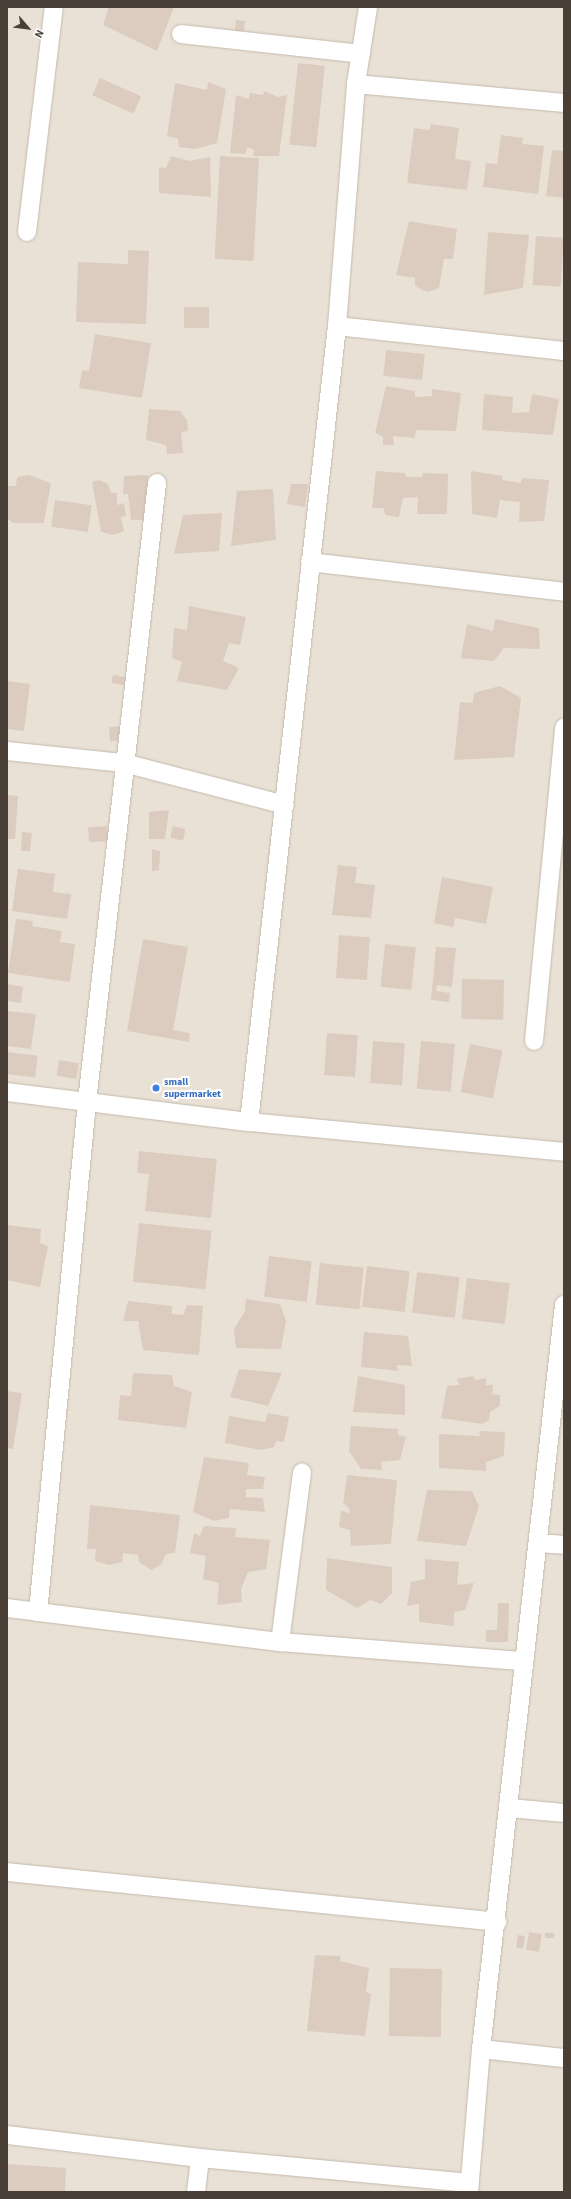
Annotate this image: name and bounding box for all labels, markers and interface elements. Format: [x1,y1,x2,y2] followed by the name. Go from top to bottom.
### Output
[8,8,48,48] north arrow
[31,27,47,41] text: N
[164,1076,221,1100] place label: small supermarket
[151,1083,161,1093] marker: small supermarket

